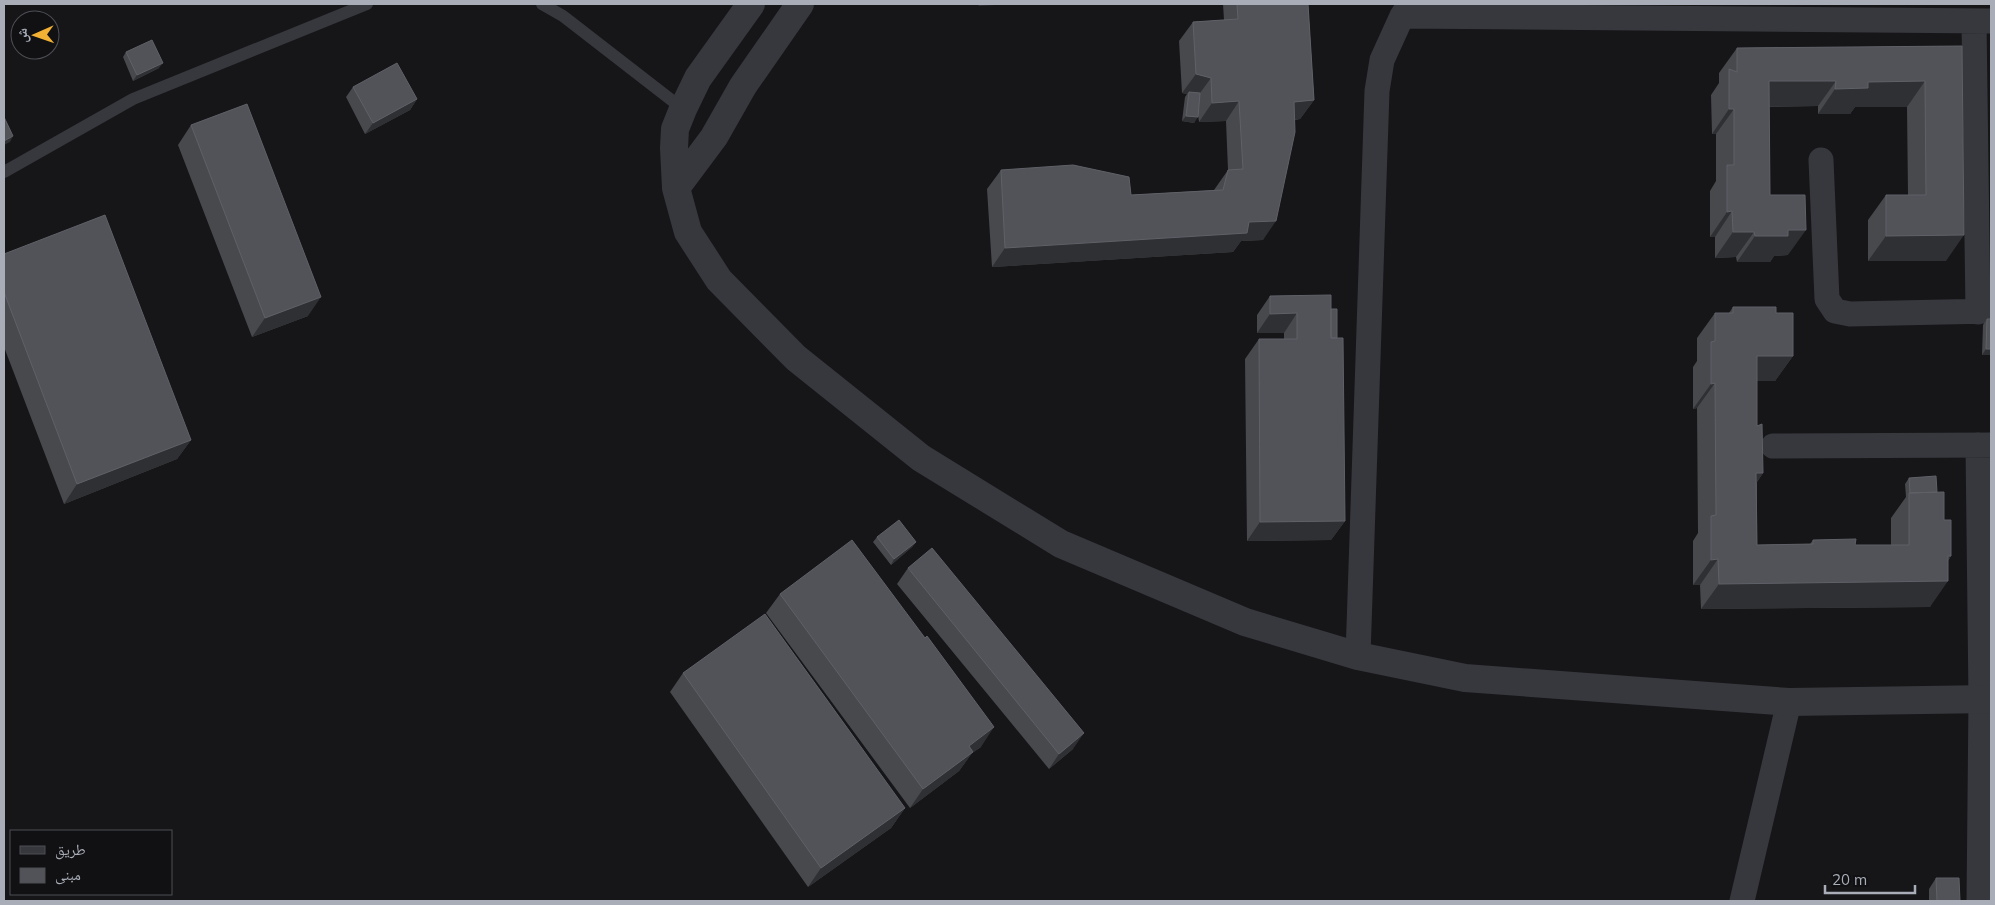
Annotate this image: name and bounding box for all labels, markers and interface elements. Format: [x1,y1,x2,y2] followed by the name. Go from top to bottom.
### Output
[10,10,60,60] north arrow
[13,28,31,43] text: ش
[10,830,172,895] legend
[55,840,86,860] text: طريق
[1825,862,1915,894] scale bar
[55,865,81,885] text: مبنى
[1832,870,1867,889] text: 20 m

